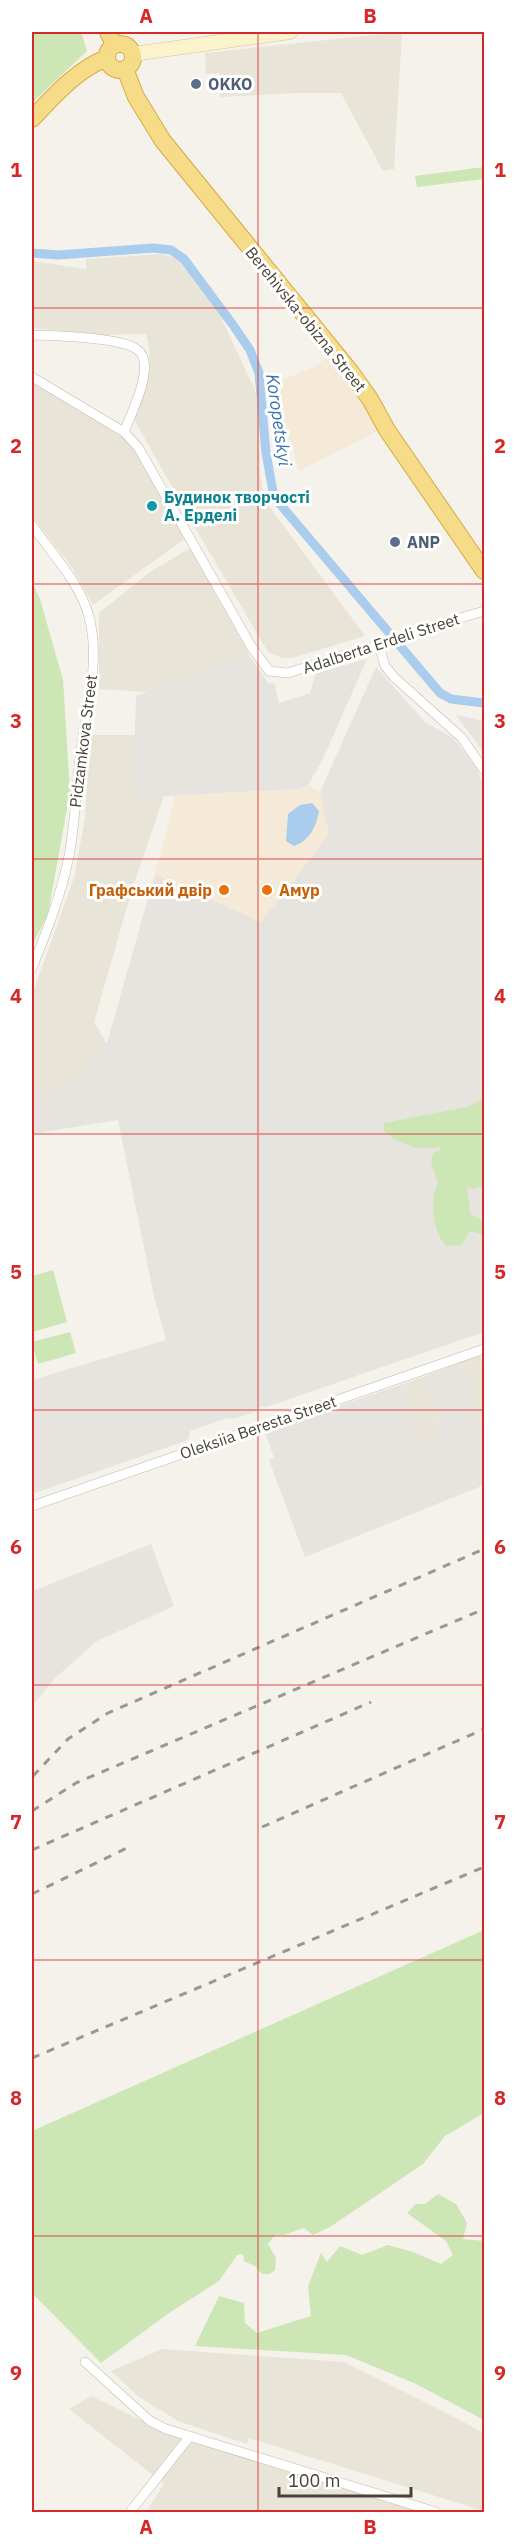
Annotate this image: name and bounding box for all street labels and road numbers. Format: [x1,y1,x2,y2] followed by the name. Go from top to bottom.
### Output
[241,242,371,396] street label: Berehivska-obizna Street
[300,608,462,678] street label: Adalberta Erdeli Street
[65,673,101,809] street label: Pidzamkova Street
[177,1391,339,1463] street label: Oleksiia Beresta Street

